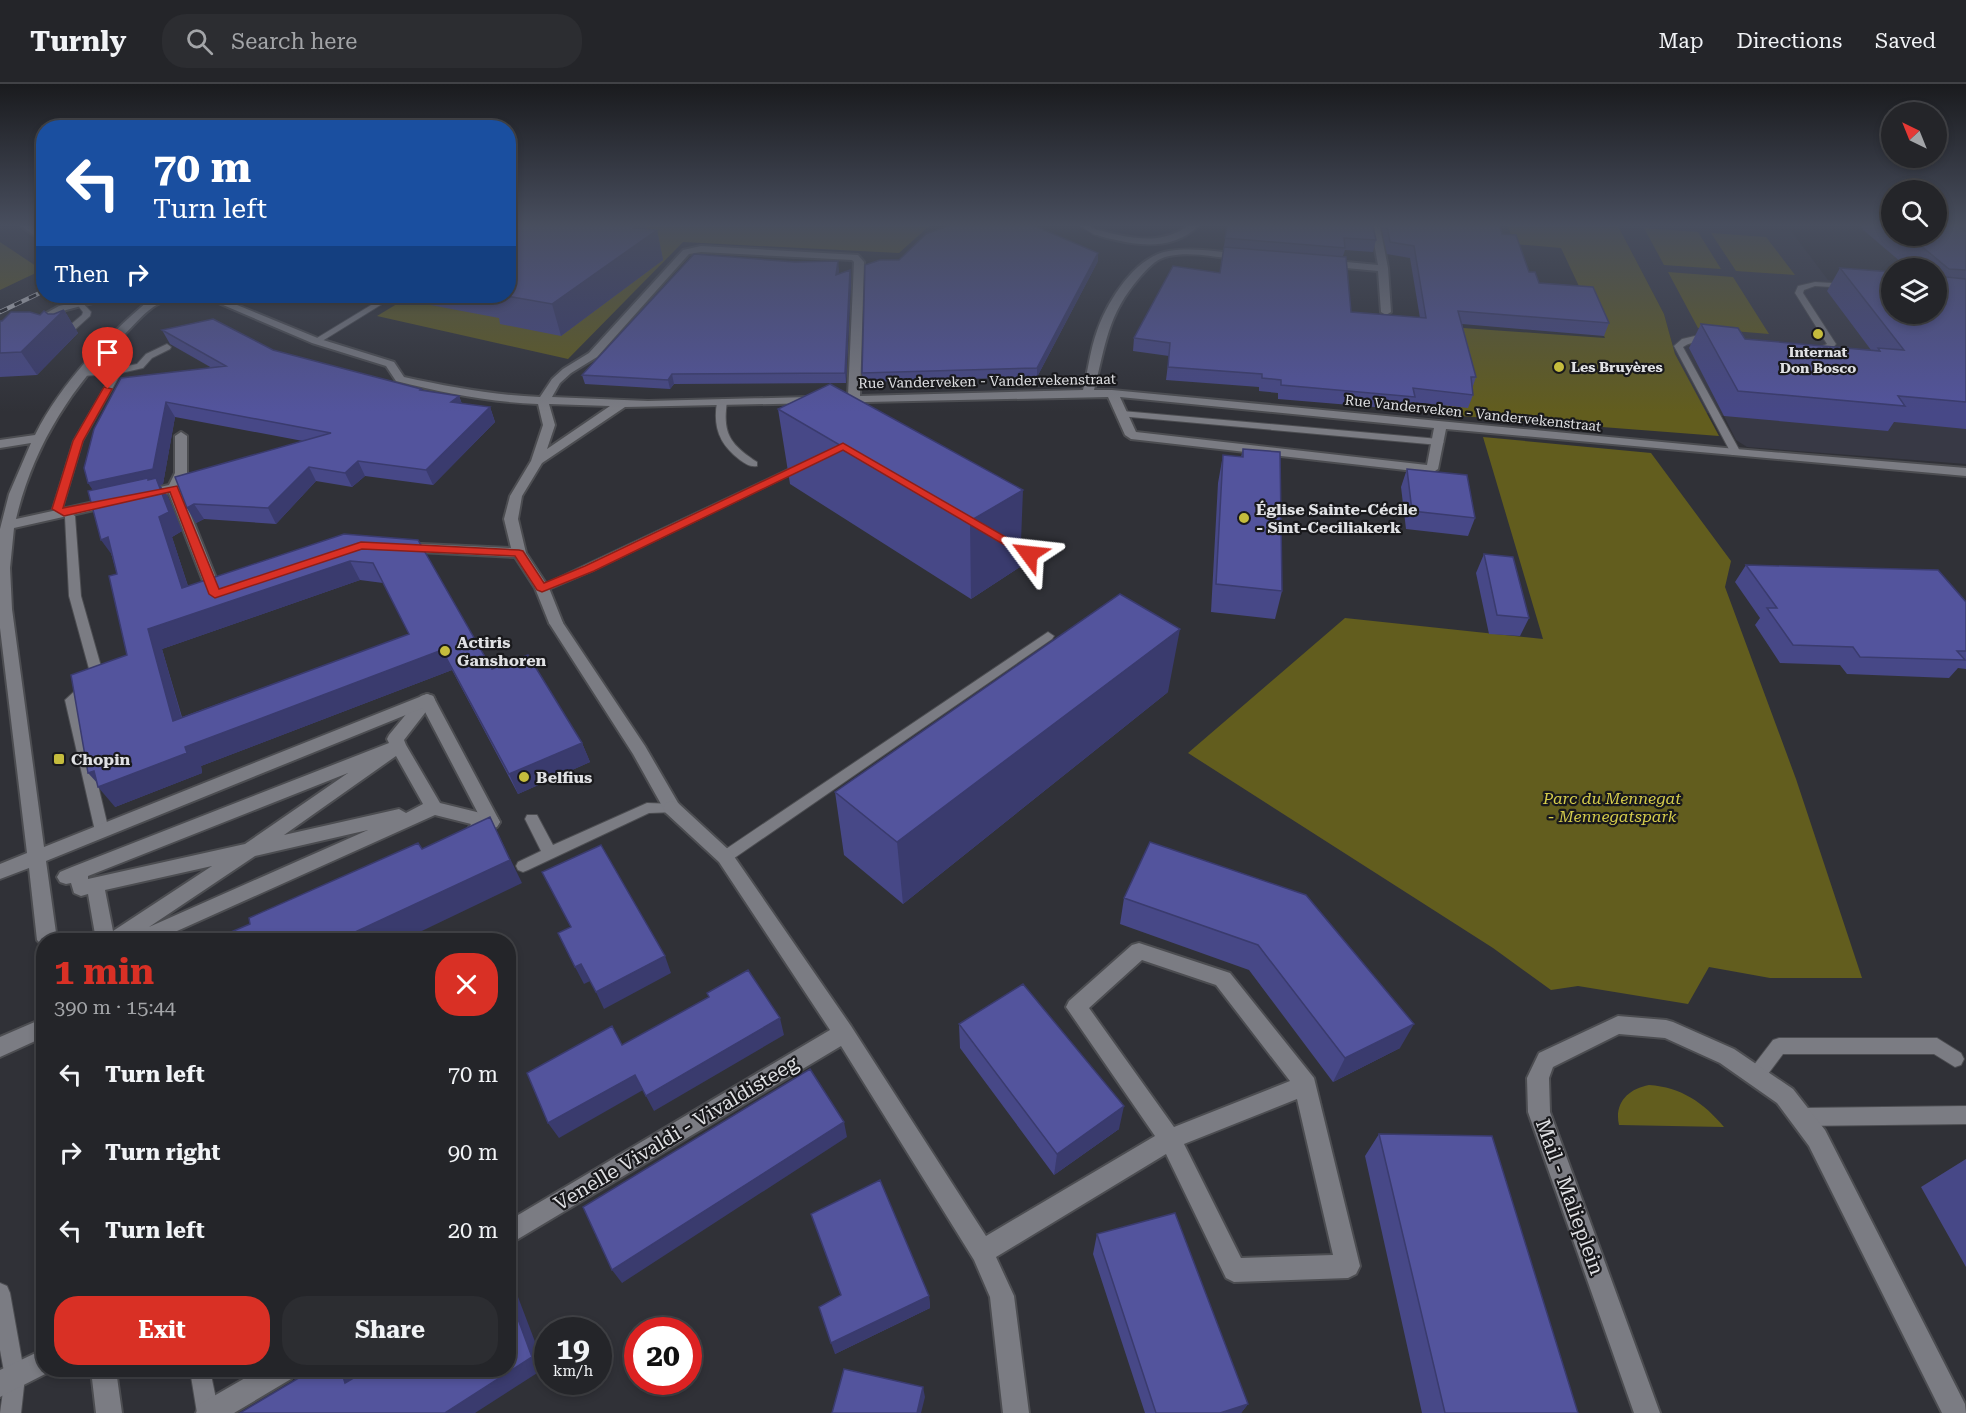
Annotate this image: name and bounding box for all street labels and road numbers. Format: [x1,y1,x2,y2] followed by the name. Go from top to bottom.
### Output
[858,371,1116,391] street label: Rue Vanderveken - Vandervekenstraat
[1344,392,1602,434] street label: Rue Vanderveken - Vandervekenstraat
[550,1050,803,1216] street label: Venelle Vivaldi - Vivaldisteeg
[1531,1116,1609,1278] street label: Mail - Malieplein

